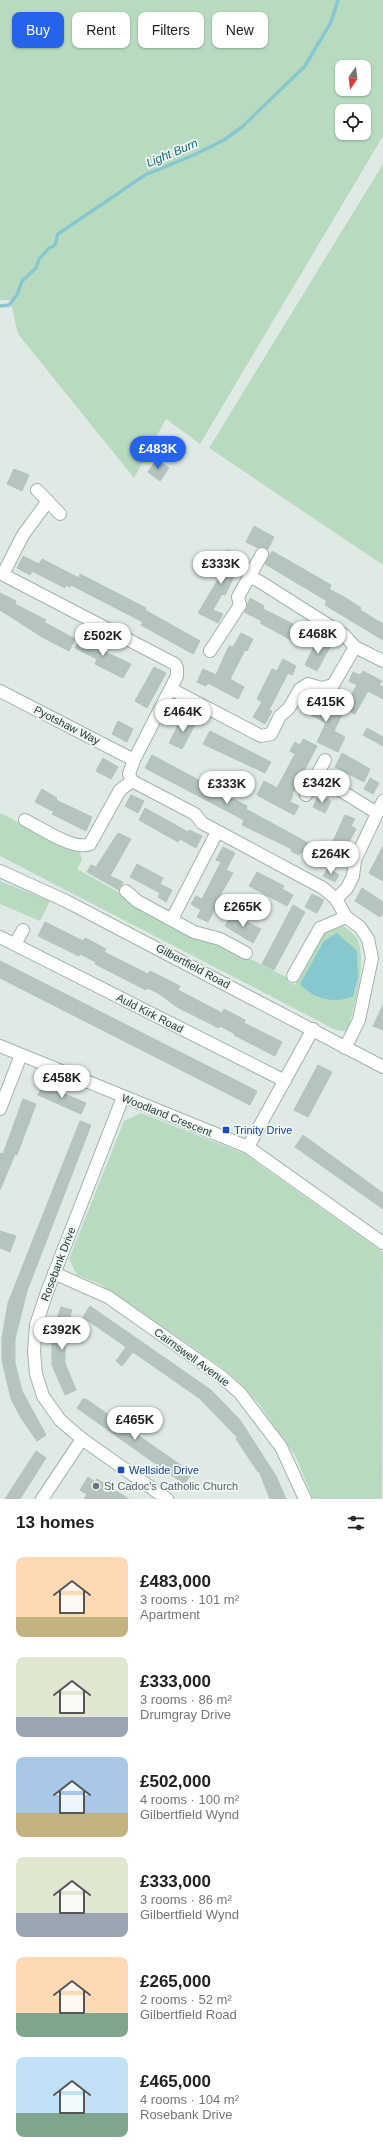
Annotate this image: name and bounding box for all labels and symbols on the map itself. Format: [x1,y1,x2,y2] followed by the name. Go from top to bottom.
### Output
[335,60,371,96] north arrow
[144,136,200,170] water label: Light Burn
[130,436,186,470] pin: £483K
[193,551,249,585] pin: £333K
[290,621,346,655] pin: £468K
[75,623,131,657] pin: £502K
[298,689,354,723] pin: £415K
[155,699,211,733] pin: £464K
[32,703,102,747] street label: Pyotshaw Way
[294,770,350,804] pin: £342K
[199,771,255,805] pin: £333K
[303,841,359,875] pin: £264K
[215,894,271,928] pin: £265K
[154,941,232,991] street label: Gilbertfield Road
[115,991,185,1035] street label: Auld Kirk Road
[34,1065,90,1099] pin: £458K
[120,1091,214,1139] street label: Woodland Crescent
[234,1124,292,1136] place label: Trinity Drive
[221,1125,231,1135] marker: Trinity Drive
[38,1225,78,1303] street label: Rosebank Drive
[34,1317,90,1351] pin: £392K
[152,1326,232,1388] street label: Cairnswell Avenue
[107,1407,163,1441] pin: £465K
[129,1464,199,1476] place label: Wellside Drive
[116,1465,126,1475] marker: Wellside Drive
[104,1480,238,1492] place label: St Cadoc's Catholic Church
[91,1481,101,1491] marker: St Cadoc's Catholic Church

